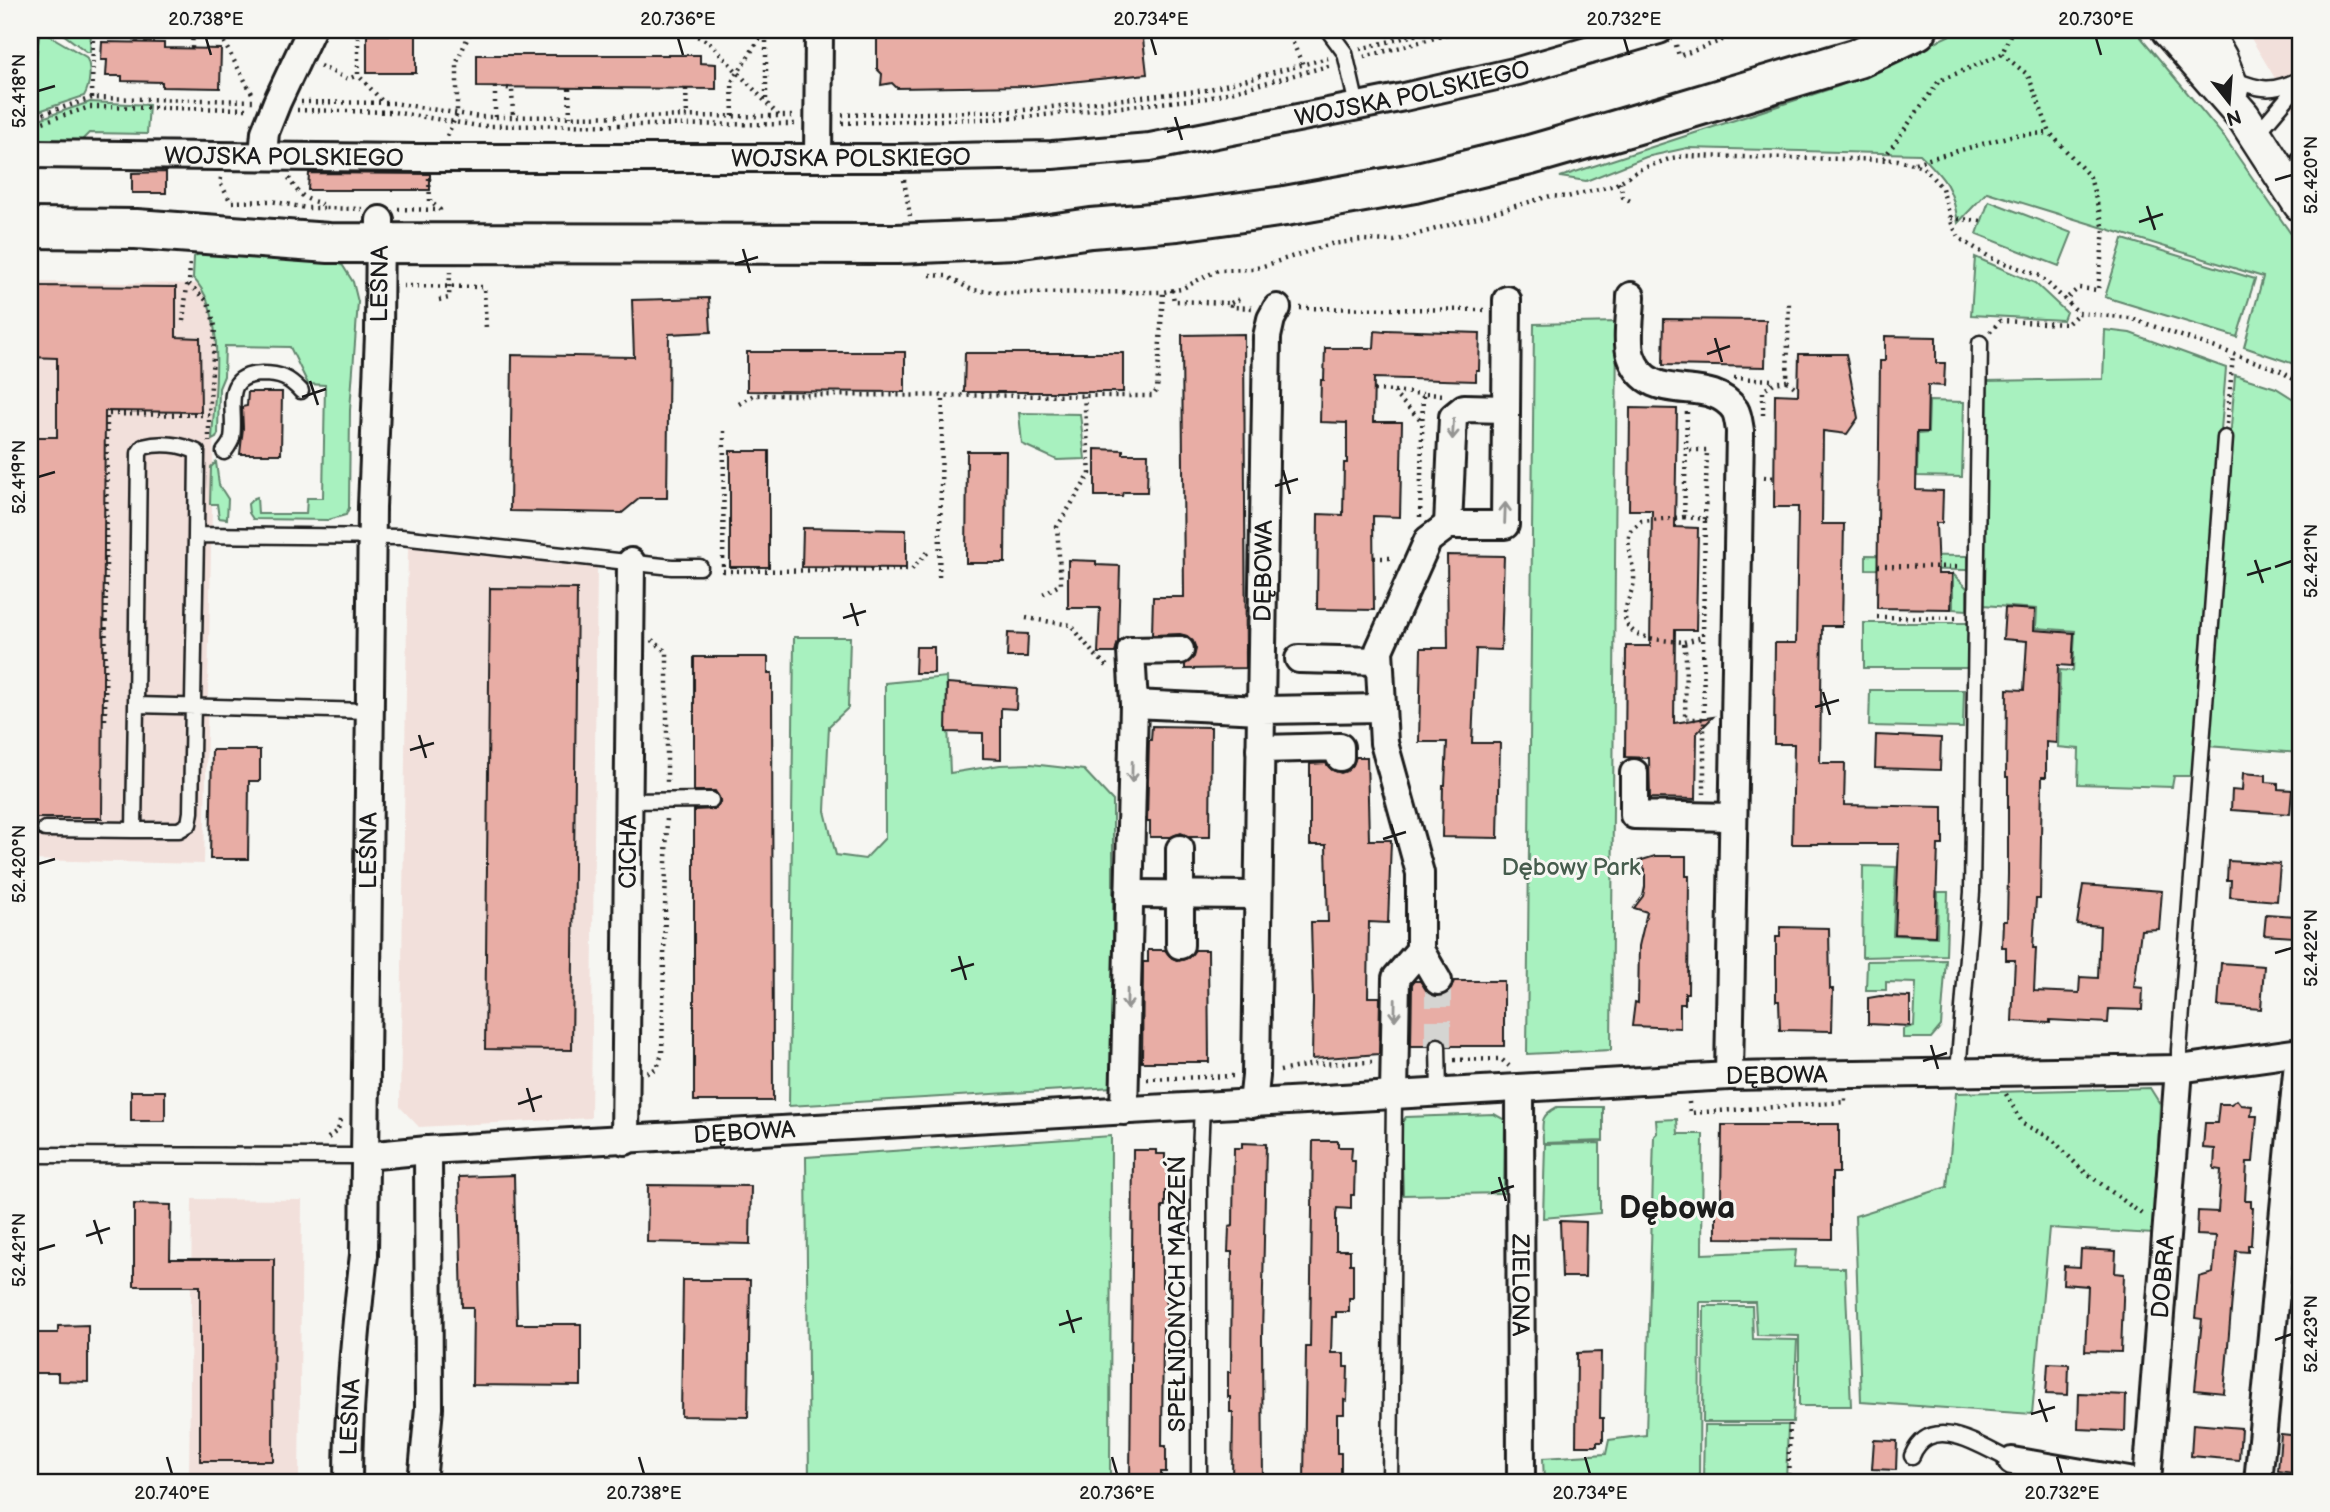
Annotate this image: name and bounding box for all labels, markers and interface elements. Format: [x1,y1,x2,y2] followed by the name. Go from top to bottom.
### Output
[168,9,244,30] text: 20.738°E
[640,9,716,30] text: 20.736°E
[1113,9,1189,30] text: 20.734°E
[1587,9,1662,30] text: 20.732°E
[2058,9,2134,30] text: 20.730°E
[9,54,30,128] text: 52.418°N
[1292,54,1533,133] street label: WOJSKA POLSKIEGO
[2194,66,2264,136] north arrow
[2223,104,2244,130] text: N
[2301,136,2322,214] text: 52.420°N
[164,141,404,173] street label: WOJSKA POLSKIEGO
[731,143,971,173] street label: WOJSKA POLSKIEGO
[364,245,395,322] street label: LEŚNA
[1446,417,1459,440] one-way arrow
[9,440,30,514] text: 52.419°N
[1498,502,1511,525] one-way arrow
[1248,520,1279,622] street label: DĘBOWA
[2301,524,2322,598] text: 52.421°N
[1126,760,1139,783] one-way arrow
[353,812,384,889] street label: LEŚNA
[614,815,643,889] street label: CICHA
[9,825,30,903] text: 52.420°N
[1501,853,1641,882] park label: Dębowy Park
[2301,909,2322,987] text: 52.422°N
[1120,988,1134,1011] one-way arrow
[1389,998,1402,1021] one-way arrow
[1725,1060,1828,1091] street label: DĘBOWA
[692,1115,796,1150] street label: DĘBOWA
[1162,1156,1192,1432] street label: SPEŁNIONYCH MARZEŃ
[1619,1189,1735,1228] district label: Dębowa
[9,1213,30,1287] text: 52.421°N
[1505,1233,1535,1336] street label: ZIELONA
[2146,1233,2181,1320] street label: DOBRA
[2301,1295,2322,1373] text: 52.423°N
[334,1377,367,1456] street label: LEŚNA
[134,1483,210,1504] text: 20.740°E
[606,1483,682,1504] text: 20.738°E
[1079,1483,1155,1504] text: 20.736°E
[1552,1483,1628,1504] text: 20.734°E
[2025,1483,2100,1504] text: 20.732°E

